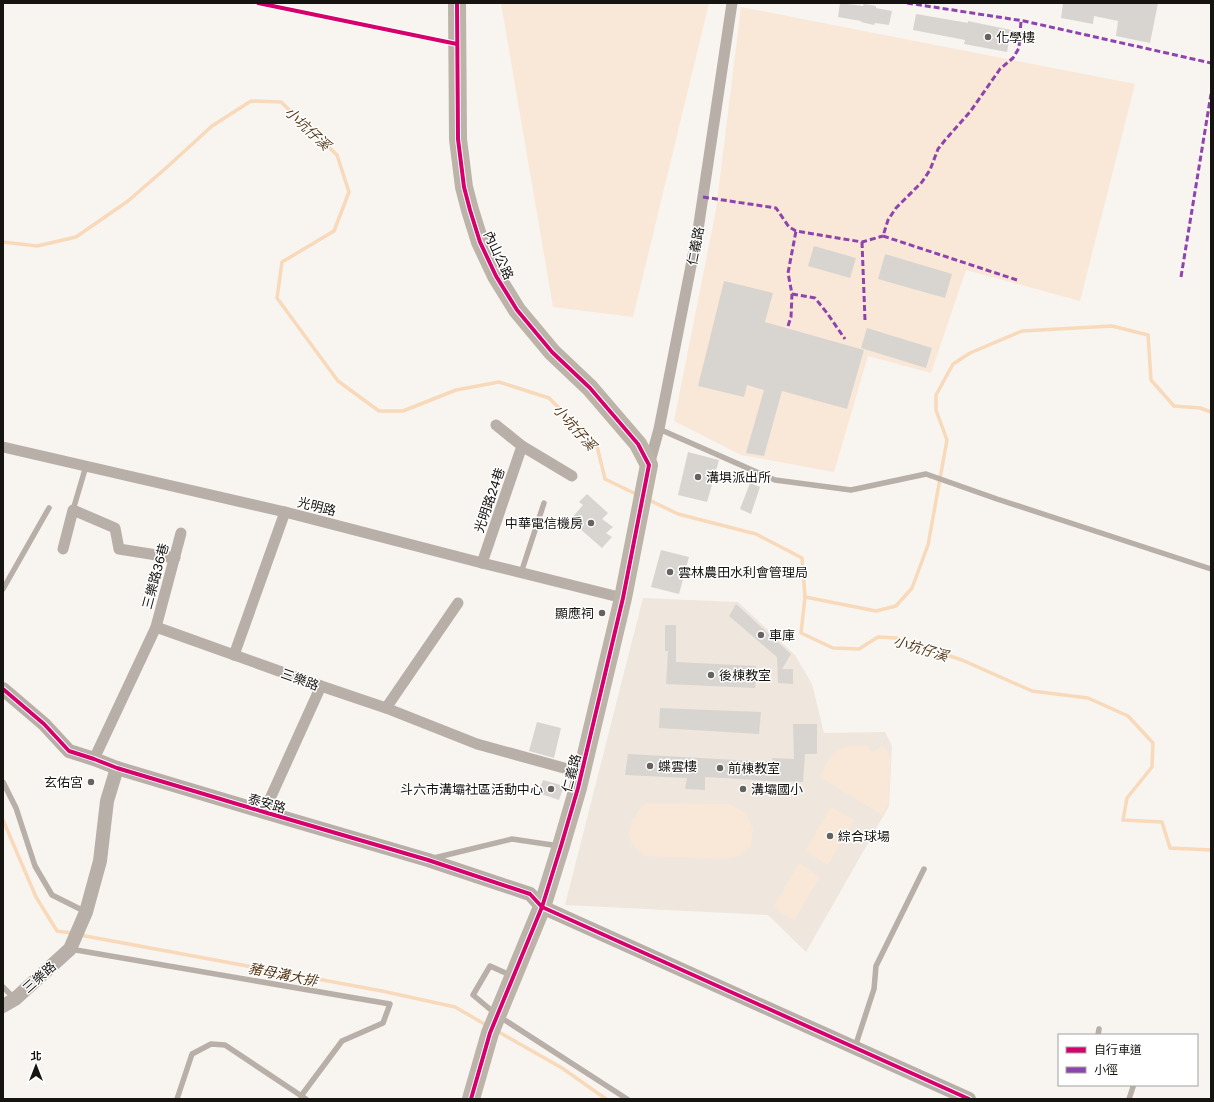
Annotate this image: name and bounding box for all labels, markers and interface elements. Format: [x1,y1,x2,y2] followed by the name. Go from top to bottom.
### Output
[996,29,1035,45] place label: 化學樓
[983,32,993,42] marker: 化學樓
[282,103,336,155] water label: 小坑仔溪
[683,225,707,267] street label: 仁義路
[481,228,517,282] street label: 內山公路
[550,401,601,455] water label: 小坑仔溪
[470,465,508,535] street label: 光明路24巷
[706,469,771,485] place label: 溝埧派出所
[693,472,703,482] marker: 溝埧派出所
[296,494,338,518] street label: 光明路
[505,515,583,531] place label: 中華電信機房
[586,518,596,528] marker: 中華電信機房
[139,541,171,611] street label: 三樂路36巷
[678,564,808,580] place label: 雲林農田水利會管理局
[665,567,675,577] marker: 雲林農田水利會管理局
[555,605,594,621] place label: 顯應祠
[597,608,607,618] marker: 顯應祠
[769,627,795,643] place label: 車庫
[756,630,766,640] marker: 車庫
[892,632,952,665] water label: 小坑仔溪
[279,665,321,693] street label: 三樂路
[719,667,771,683] place label: 後棟教室
[706,670,716,680] marker: 後棟教室
[558,752,584,794] street label: 仁義路
[658,758,697,774] place label: 蝶雲樓
[728,760,780,776] place label: 前棟教室
[645,761,655,771] marker: 蝶雲樓
[715,763,725,773] marker: 前棟教室
[44,774,83,790] place label: 玄佑宮
[86,777,96,787] marker: 玄佑宮
[400,781,543,797] place label: 斗六市溝壩社區活動中心
[751,781,803,797] place label: 溝壩國小
[546,784,556,794] marker: 斗六市溝壩社區活動中心
[738,784,748,794] marker: 溝壩國小
[246,790,288,816] street label: 泰安路
[838,828,890,844] place label: 綜合球場
[825,831,835,841] marker: 綜合球場
[19,958,59,996] street label: 三樂路
[247,959,321,989] water label: 豬母溝大排
[1058,1034,1198,1086] legend
[1094,1042,1142,1057] text: 自行車道
[16,1046,56,1086] north arrow
[31,1049,42,1062] text: 北
[1094,1062,1118,1077] text: 小徑

